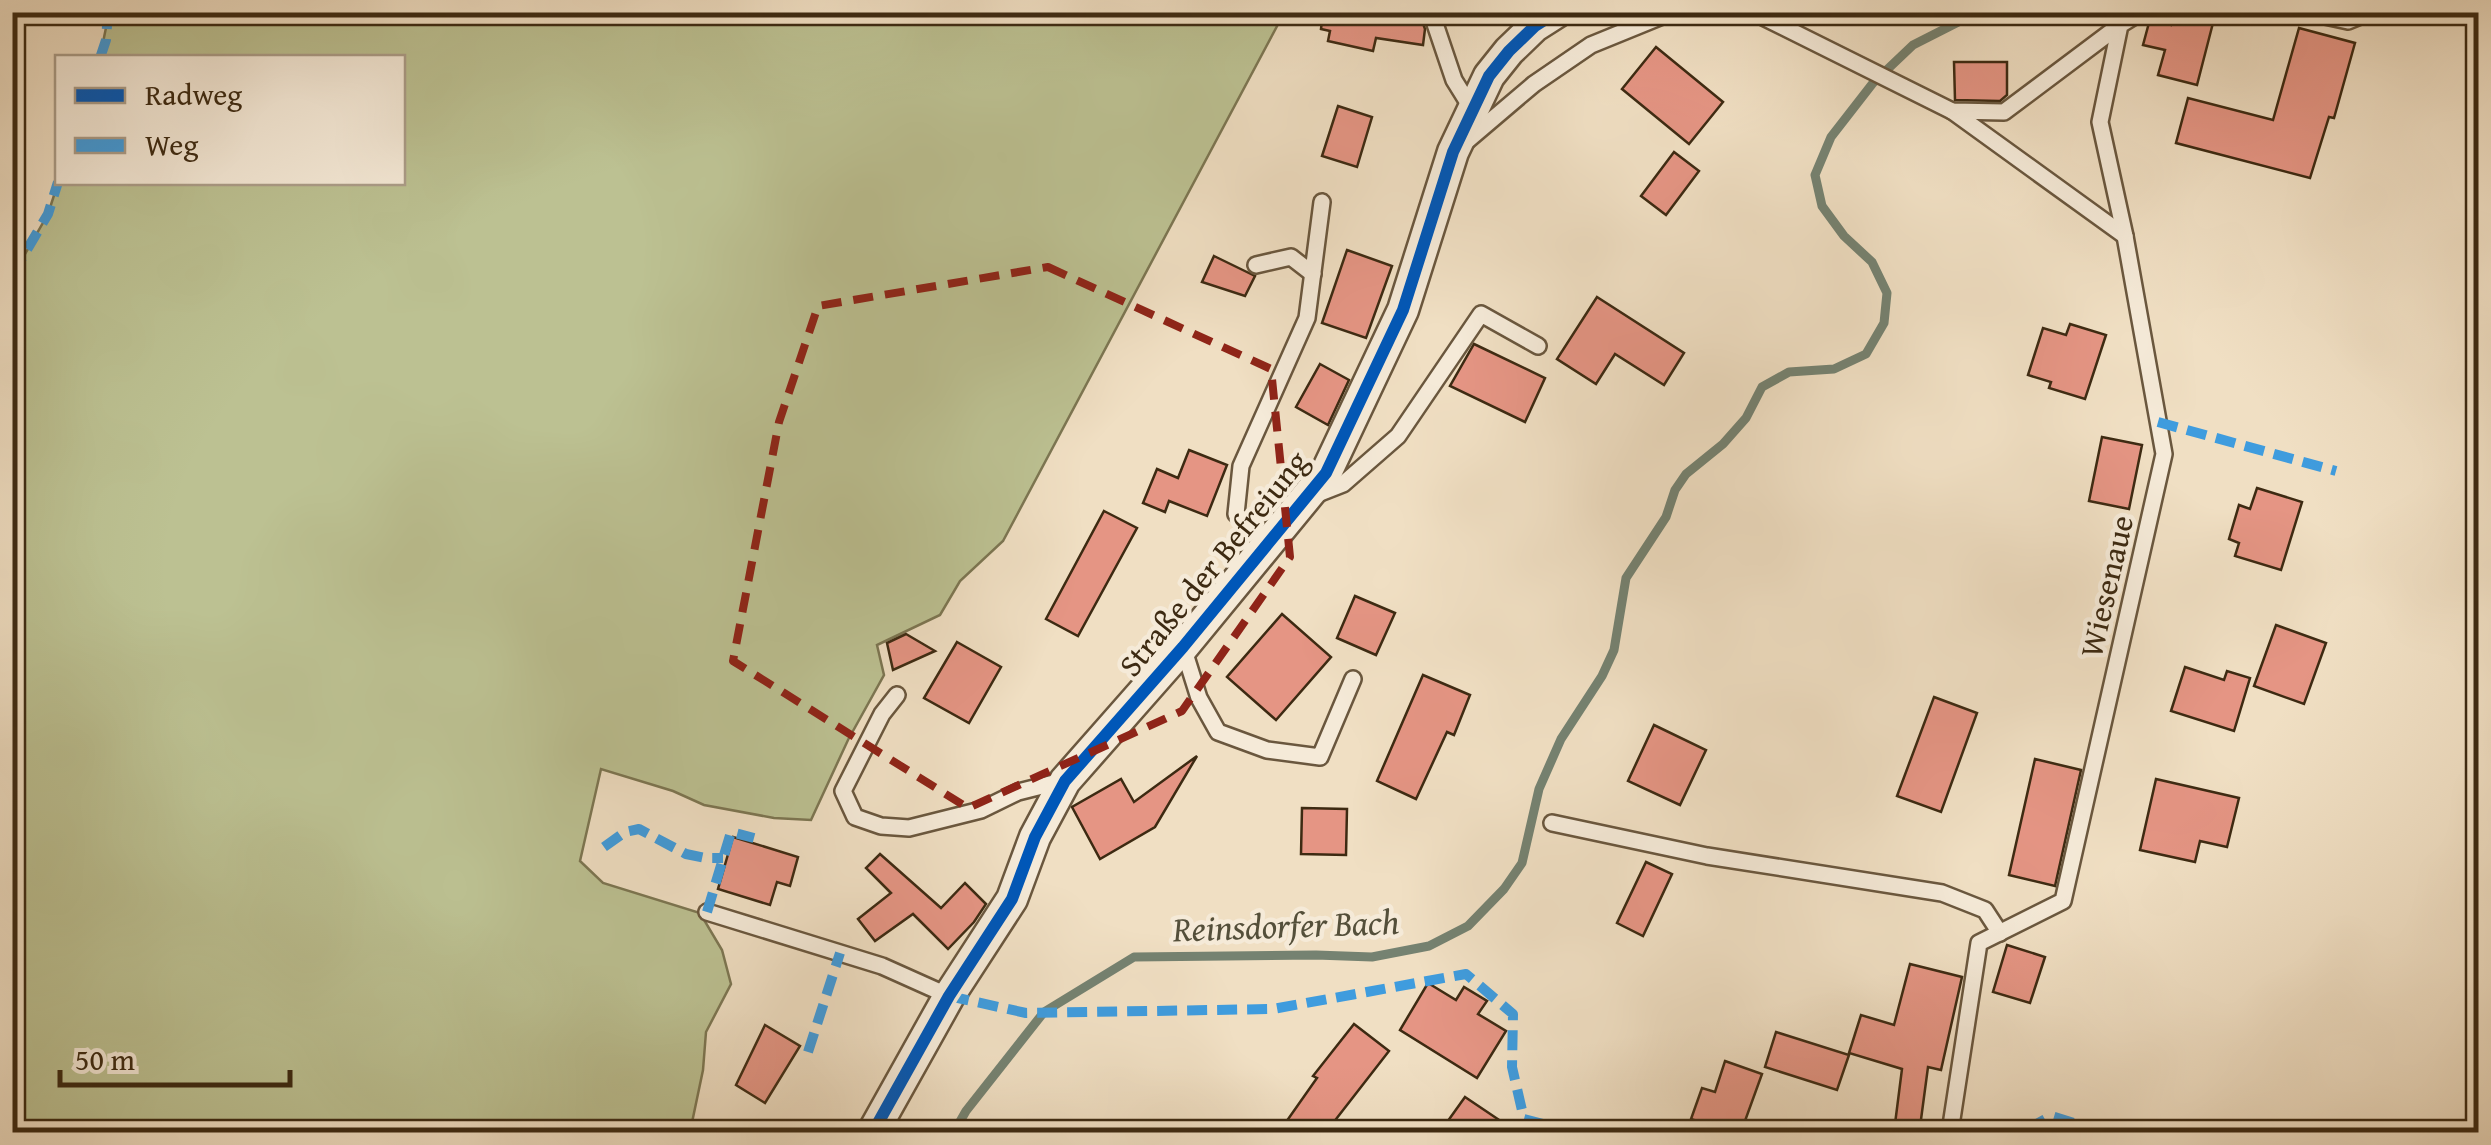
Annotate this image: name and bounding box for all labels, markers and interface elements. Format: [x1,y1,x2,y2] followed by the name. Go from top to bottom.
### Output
[55,55,405,185] legend
[145,72,242,116] text: Radweg
[145,122,198,166] text: Weg
[1107,440,1319,686] street label: Straße der Befreiung
[2067,510,2145,662] street label: Wiesenaue
[1171,896,1400,954] water label: Reinsdorfer Bach
[60,1025,290,1087] scale bar
[75,1037,135,1081] text: 50 m

